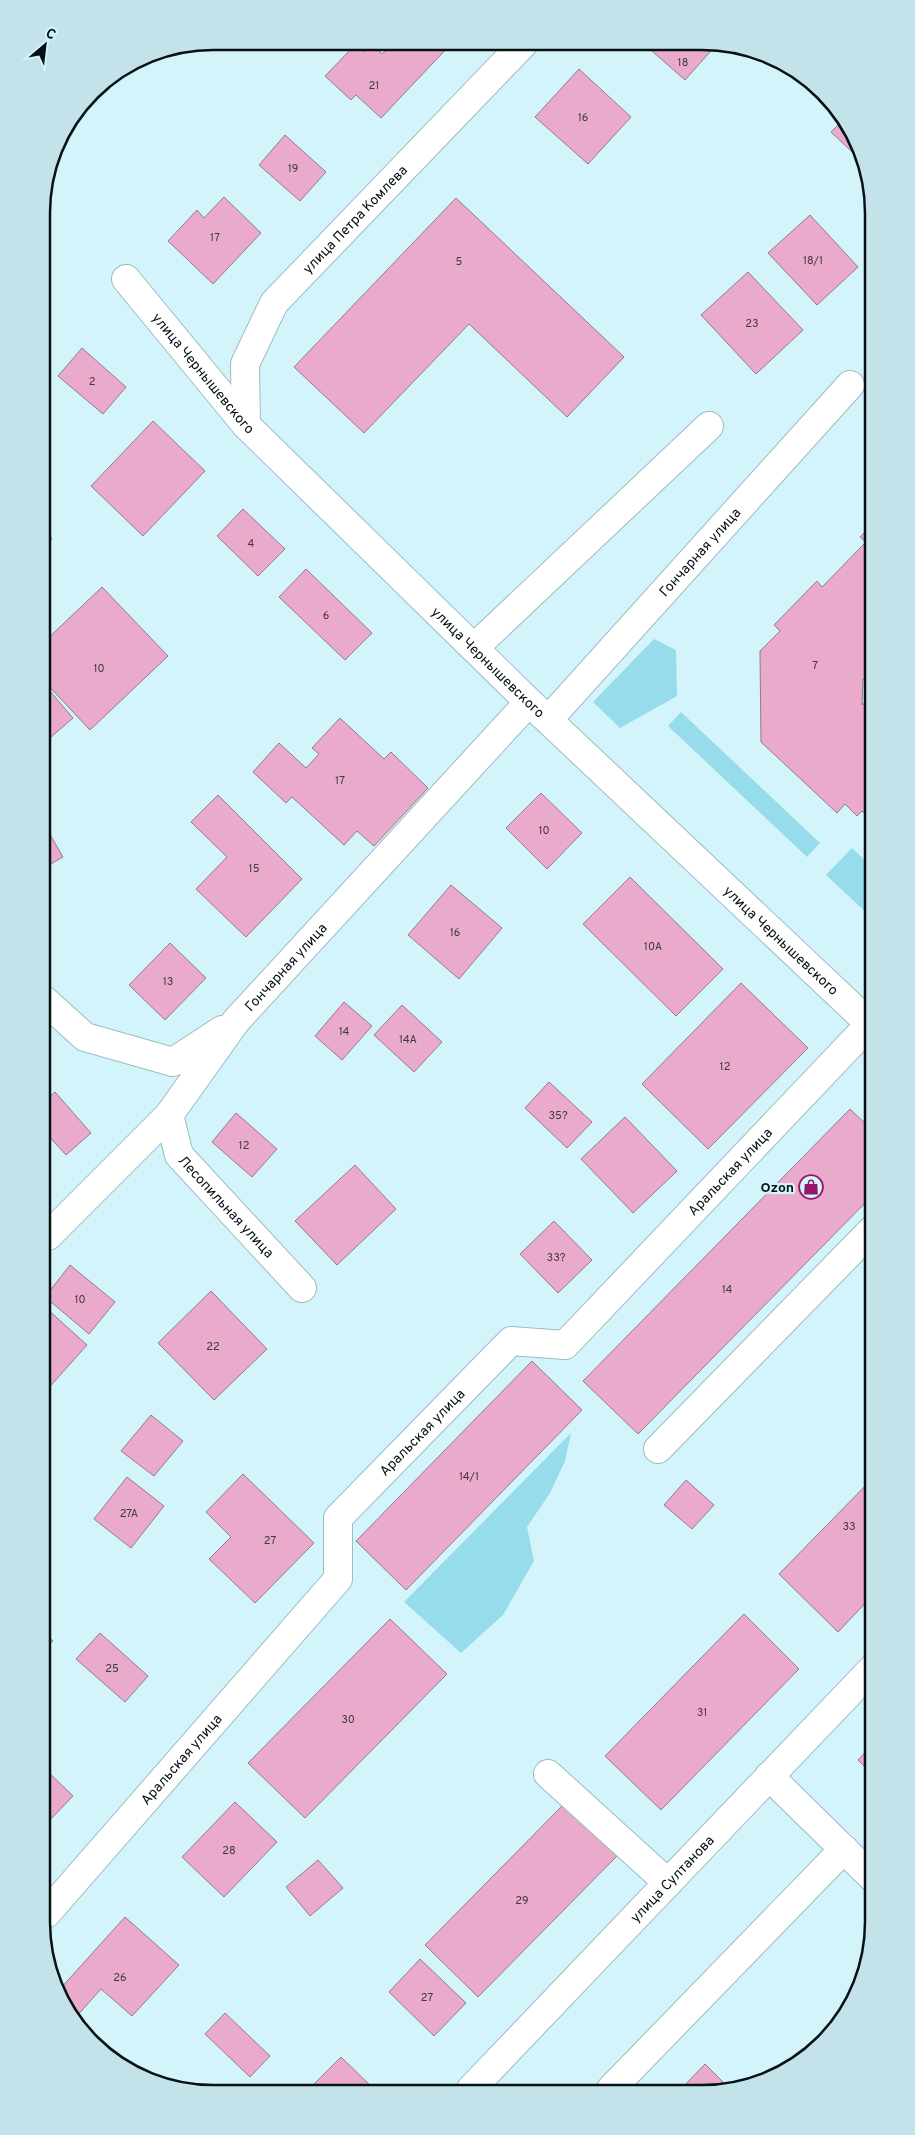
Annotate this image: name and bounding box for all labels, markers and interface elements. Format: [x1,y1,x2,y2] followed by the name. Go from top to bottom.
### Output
[20,20,70,70] north arrow
[42,25,58,44] text: С
[678,56,688,70] house number: 18
[369,79,379,93] house number: 21
[578,111,588,125] house number: 16
[288,162,298,176] house number: 19
[300,162,412,278] street label: улица Петра Комлева
[210,231,220,245] house number: 17
[803,254,823,268] house number: 18/1
[456,255,463,269] house number: 5
[148,310,257,438] street label: улица Чернышевского
[745,317,759,331] house number: 23
[89,375,95,389] house number: 2
[656,505,745,601] street label: Гончарная улица
[248,537,255,551] house number: 4
[427,604,548,722] street label: улица Чернышевского
[323,609,329,623] house number: 6
[812,659,818,673] house number: 7
[93,662,105,676] house number: 10
[335,774,345,788] house number: 17
[538,824,550,838] house number: 10
[249,862,260,876] house number: 15
[719,883,841,1000] street label: улица Чернышевского
[242,920,332,1016] street label: Гончарная улица
[450,926,460,940] house number: 16
[644,940,662,954] house number: 10А
[163,975,173,989] house number: 13
[339,1025,350,1039] house number: 14
[399,1033,417,1047] house number: 14А
[720,1060,730,1074] house number: 12
[548,1109,568,1123] house number: 35?
[685,1125,777,1220] street label: Аральская улица
[239,1139,249,1153] house number: 12
[174,1153,277,1262] street label: Лесопильная улица
[798,1174,824,1200] shop icon: Ozon
[761,1180,794,1197] place label: Ozon
[547,1251,566,1265] house number: 33?
[722,1283,733,1297] house number: 14
[74,1293,86,1307] house number: 10
[206,1340,220,1354] house number: 22
[377,1386,469,1480] street label: Аральская улица
[459,1470,479,1484] house number: 14/1
[120,1507,138,1521] house number: 27А
[842,1520,856,1534] house number: 33
[264,1534,276,1548] house number: 27
[105,1662,119,1676] house number: 25
[697,1706,707,1720] house number: 31
[138,1711,226,1809] street label: Аральская улица
[341,1713,355,1727] house number: 30
[628,1833,719,1927] street label: улица Султанова
[222,1844,236,1858] house number: 28
[515,1894,529,1908] house number: 29
[113,1971,127,1985] house number: 26
[421,1991,433,2005] house number: 27

